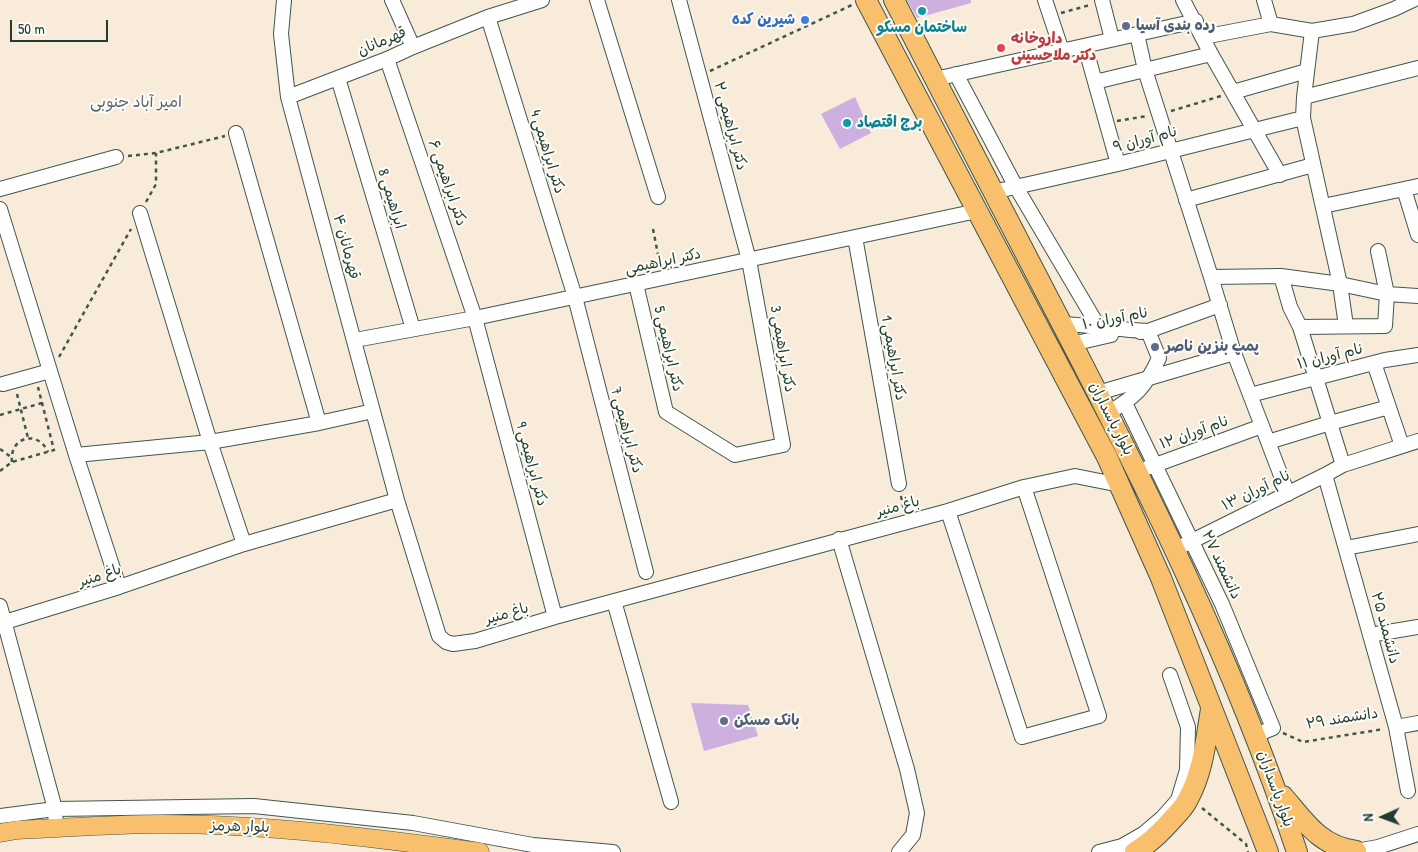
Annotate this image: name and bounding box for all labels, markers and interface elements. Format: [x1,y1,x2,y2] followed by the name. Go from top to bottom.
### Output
[916,5,928,17] marker: ساختمان مسکو
[12,10,110,42] scale bar
[732,11,795,29] place label: شیرین کده
[799,14,811,26] marker: شیرین کده
[1136,17,1215,35] place label: رده بندی آسیا
[18,18,45,39] text: 50 m
[877,19,967,37] place label: ساختمان مسکو
[1120,20,1132,32] marker: رده بندی آسیا
[355,24,409,60] street label: قهرمانان
[1011,30,1096,65] place label: داروخانه دکتر ملاحسینی
[995,42,1007,54] marker: داروخانه دکتر ملاحسینی
[710,80,750,172] street label: دکتر ابراهیمی ۲
[90,93,182,113] district label: امير آباد جنوبی
[526,108,568,196] street label: دکتر ابراهیمی 4
[857,114,922,132] place label: برج اقتصاد
[841,117,853,129] marker: برج اقتصاد
[1111,123,1179,157] street label: نام آوران ۹
[424,138,470,228] street label: دکتر ابراهیمی ۶
[373,167,409,231] street label: ابراهیمی 8
[329,213,363,281] street label: قهرمانان ۴
[623,245,703,279] street label: دکتر ابراهیمی
[649,304,687,394] street label: دکتر ابراهیمی 5
[766,304,798,394] street label: دکتر ابراهیمی 3
[1081,304,1149,334] street label: نام آوران ۱۰
[877,314,909,402] street label: دکتر ابراهیمی 1
[1165,338,1259,356] place label: پمپ بنزین ناصر
[1295,340,1365,374] street label: نام آوران ۱۱
[1149,341,1161,353] marker: پمپ بنزین ناصر
[1085,379,1137,459] street label: بلوار پاسداران
[606,385,646,475] street label: دکتر ابراهیمی 7
[1157,412,1231,454] street label: نام آوران ۱۲
[511,420,551,508] street label: دکتر ابراهیمی 9
[1219,467,1293,515] street label: نام آوران ۱۳
[874,493,922,521] street label: باغ منیر
[1197,528,1245,602] street label: دانشمند ۲۷
[76,561,124,591] street label: باغ منیر
[1367,590,1403,666] street label: دانشمند ۲۵
[483,599,531,629] street label: باغ منیر
[1305,704,1379,734] street label: دانشمند ۲۹
[734,712,800,730] place label: بانک مسکن
[718,715,730,727] marker: بانک مسکن
[1253,748,1297,830] street label: بلوار پاسداران
[1358,792,1408,842] north arrow
[1358,813,1377,822] text: N
[210,817,270,837] street label: بلوار هرمز

